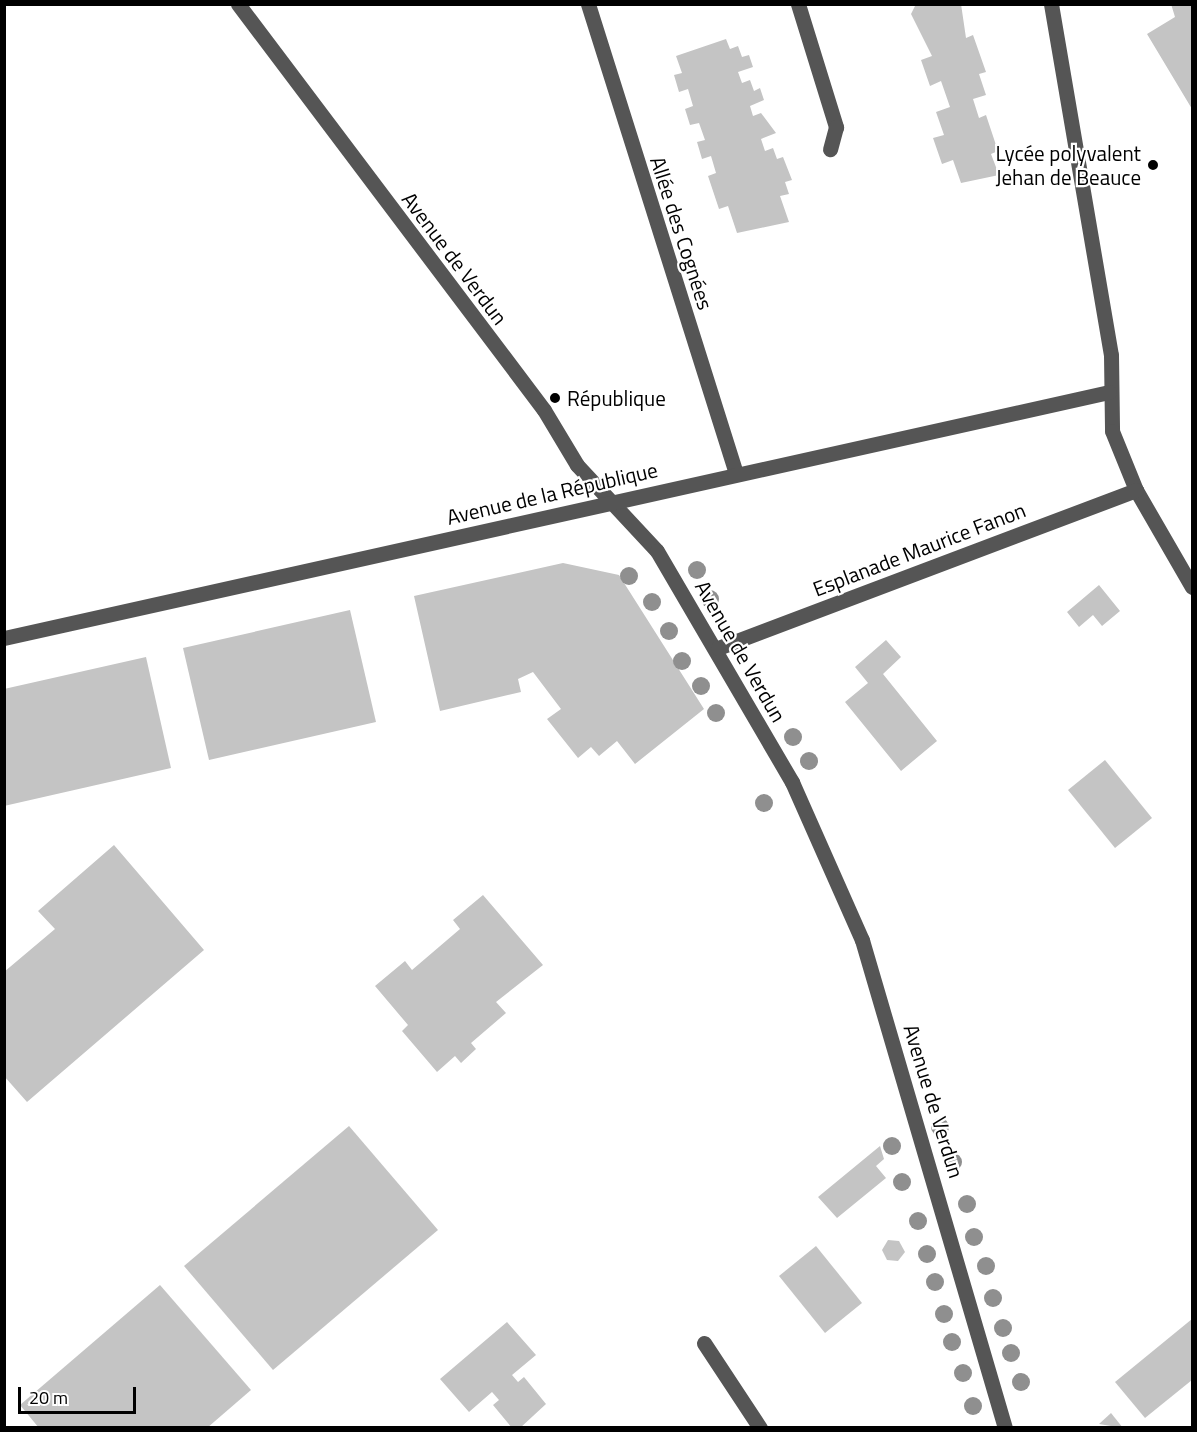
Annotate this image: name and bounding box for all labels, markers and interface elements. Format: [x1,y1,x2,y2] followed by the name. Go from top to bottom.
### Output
[995,140,1141,190] place label: Lycée polyvalent Jehan de Beauce
[645,153,719,313] street label: Allée des Cognées
[1146,158,1160,172] marker: Lycée polyvalent Jehan de Beauce
[397,187,513,329] street label: Avenue de Verdun
[567,385,666,411] place label: République
[548,391,562,405] marker: République
[444,456,660,530] street label: Avenue de la République
[809,497,1029,601] street label: Esplanade Maurice Fanon
[690,576,792,726] street label: Avenue de Verdun
[899,1021,969,1181] street label: Avenue de Verdun
[21,1375,140,1413] scale bar
[29,1384,68,1411] text: 20 m

